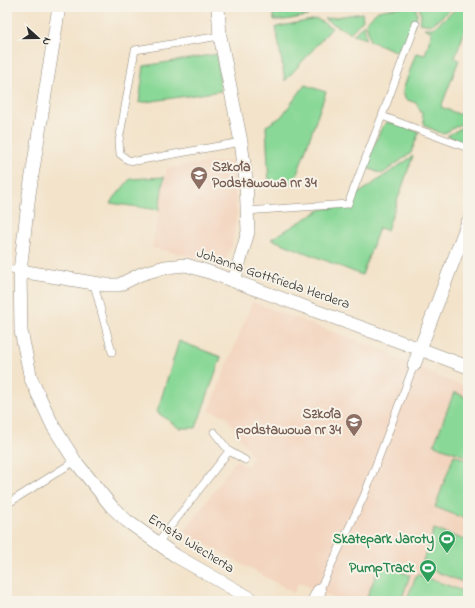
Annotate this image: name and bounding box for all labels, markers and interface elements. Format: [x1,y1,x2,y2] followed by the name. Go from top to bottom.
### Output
[18,18,58,58] north arrow
[38,35,55,48] text: N
[212,157,317,194] place label: Szkoła Podstawowa nr 34
[189,165,209,190] school or university icon: Szkoła Podstawowa nr 34
[193,243,353,315] street label: Johanna Gottfrieda Herdera
[236,404,341,441] place label: Szkoła podstawowa nr 34
[344,412,364,437] school or university icon: Szkoła podstawowa nr 34
[144,509,238,579] street label: Ernsta Wiecherta
[333,529,434,552] place label: Skatepark Jaroty
[437,529,457,554] sports icon: Skatepark Jaroty
[349,558,416,579] place label: PumpTrack
[418,558,438,583] sports icon: PumpTrack

